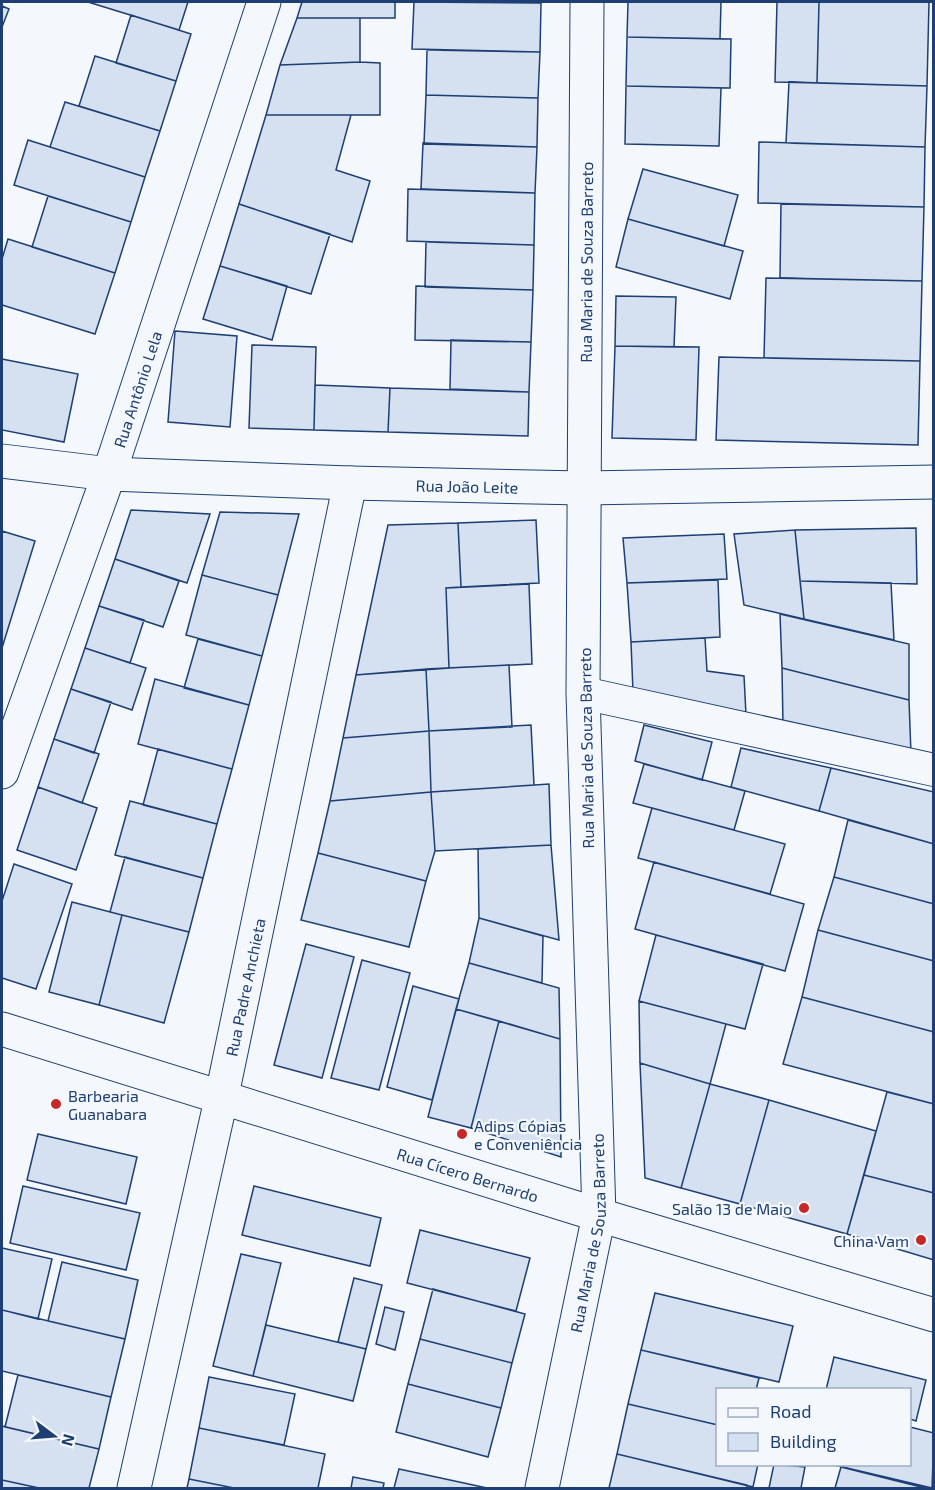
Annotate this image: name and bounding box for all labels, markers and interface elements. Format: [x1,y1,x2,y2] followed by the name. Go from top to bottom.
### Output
[575,161,596,363] street label: Rua Maria de Souza Barreto
[109,328,165,450] street label: Rua Antônio Lela
[416,475,518,496] street label: Rua João Leite
[575,647,597,849] street label: Rua Maria de Souza Barreto
[221,916,268,1058] street label: Rua Padre Anchieta
[68,1086,147,1123] place label: Barbearia Guanabara
[49,1097,63,1111] marker: Barbearia Guanabara
[474,1116,582,1153] place label: Adips Cópias e Conveniência
[455,1127,469,1141] marker: Adips Cópias e Conveniência
[565,1133,609,1334] street label: Rua Maria de Souza Barreto
[395,1143,541,1205] street label: Rua Cícero Bernardo
[672,1199,792,1218] place label: Salão 13 de Maio
[797,1201,811,1215] marker: Salão 13 de Maio
[833,1231,909,1250] place label: China Vam
[914,1233,928,1247] marker: China Vam
[716,1388,911,1466] legend
[770,1400,811,1422] text: Road
[24,1406,84,1466] north arrow
[770,1430,837,1452] text: Building
[58,1432,80,1448] text: N

